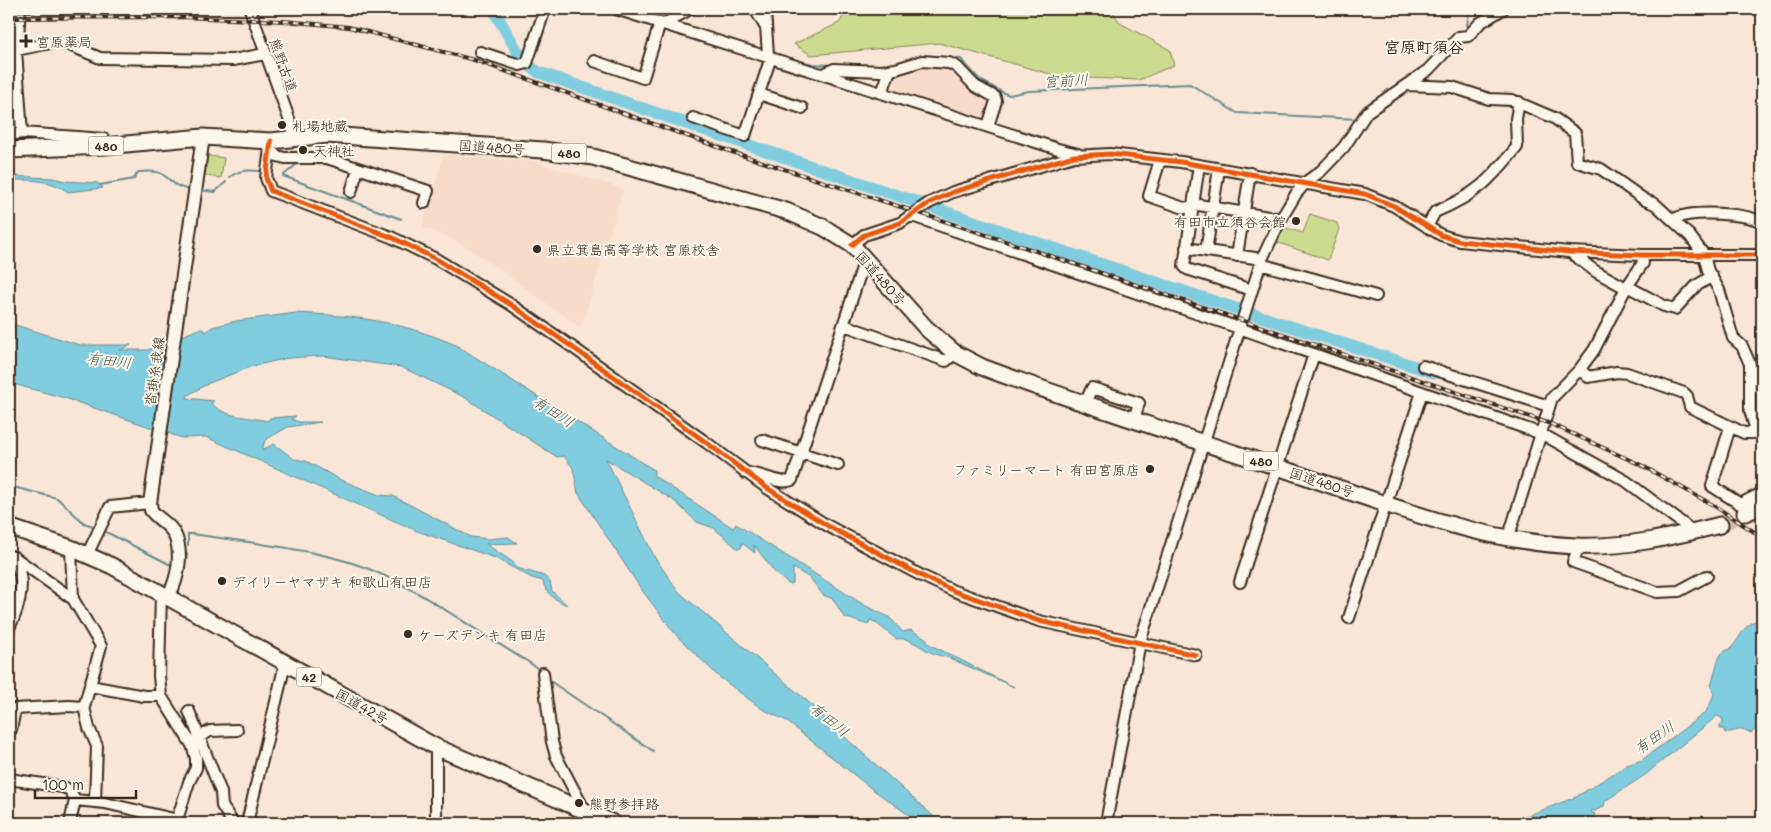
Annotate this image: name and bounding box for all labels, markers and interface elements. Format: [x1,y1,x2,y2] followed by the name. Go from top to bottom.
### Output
[36,32,92,51] place label: 宮原薬局
[20,35,32,47] marker: 宮原薬局
[265,35,303,95] street label: 熊野古道
[1384,36,1464,57] district label: 宮原町須谷
[1043,69,1089,91] water label: 宮前川
[292,116,348,135] place label: 札場地蔵
[276,119,288,131] marker: 札場地蔵
[458,135,526,159] street label: 国道480号
[88,136,124,156] road number: 480
[313,141,355,160] place label: 天神社
[297,144,309,156] marker: 天神社
[552,144,586,162] road number: 480
[1174,212,1286,231] place label: 有田市立須谷会館
[1290,215,1302,227] marker: 有田市立須谷会館
[547,240,719,259] place label: 県立箕島高等学校 宮原校舎
[531,243,543,255] marker: 県立箕島高等学校 宮原校舎
[851,247,911,309] street label: 国道480号
[140,335,168,407] street label: 沓掛糸我線
[85,347,133,373] water label: 有田川
[530,390,578,432] water label: 有田川
[1244,452,1278,471] road number: 480
[953,460,1140,479] place label: ファミリーマート 有田宮原店
[1144,463,1156,475] marker: ファミリーマート 有田宮原店
[1287,463,1357,501] street label: 国道480号
[232,572,432,591] place label: デイリーヤマザキ 和歌山有田店
[216,575,228,587] marker: デイリーヤマザキ 和歌山有田店
[418,625,547,644] place label: ケーズデンキ 有田店
[402,628,414,640] marker: ケーズデンキ 有田店
[296,668,322,686] road number: 42
[332,684,392,728] street label: 国道42号
[806,697,854,741] water label: 有田川
[1630,716,1678,758] water label: 有田川
[35,767,136,799] scale bar
[42,774,84,794] text: 100 m
[589,794,659,813] place label: 熊野参拝路
[573,797,585,809] marker: 熊野参拝路

